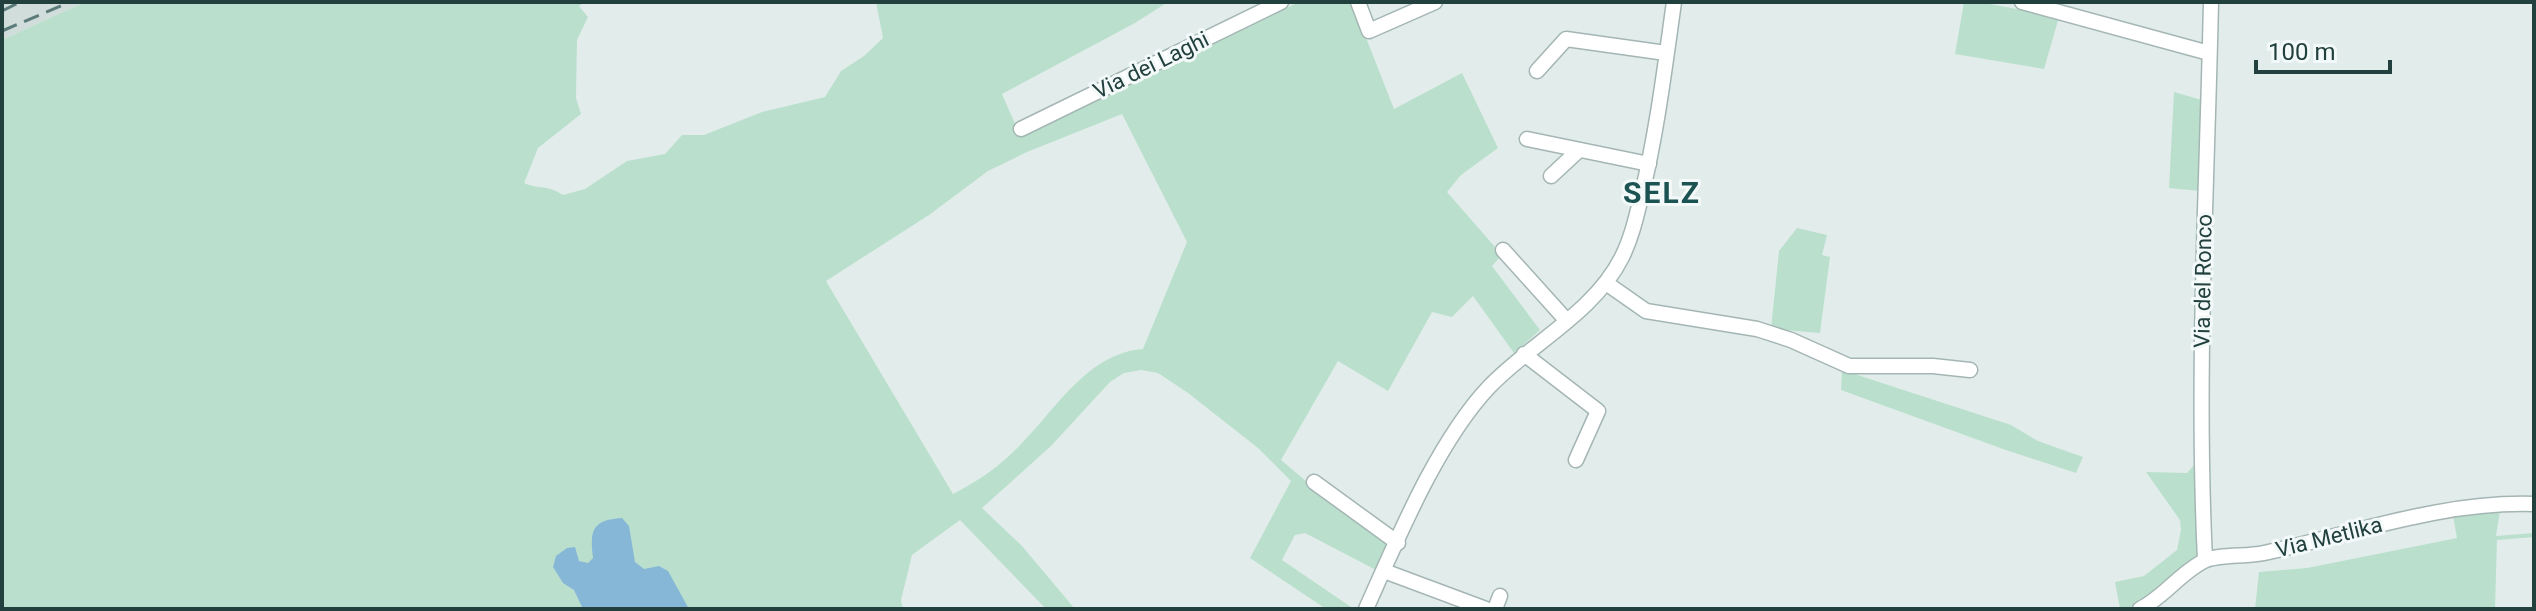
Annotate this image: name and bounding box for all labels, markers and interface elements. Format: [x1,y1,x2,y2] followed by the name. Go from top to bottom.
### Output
[2256,24,2390,74] scale bar
[1089,26,1213,104] street label: Via dei Laghi
[2268,38,2335,66] text: 100 m
[1623,175,1701,210] district label: SELZ
[2189,214,2217,348] street label: Via del Ronco
[2273,512,2385,562] street label: Via Metlika

